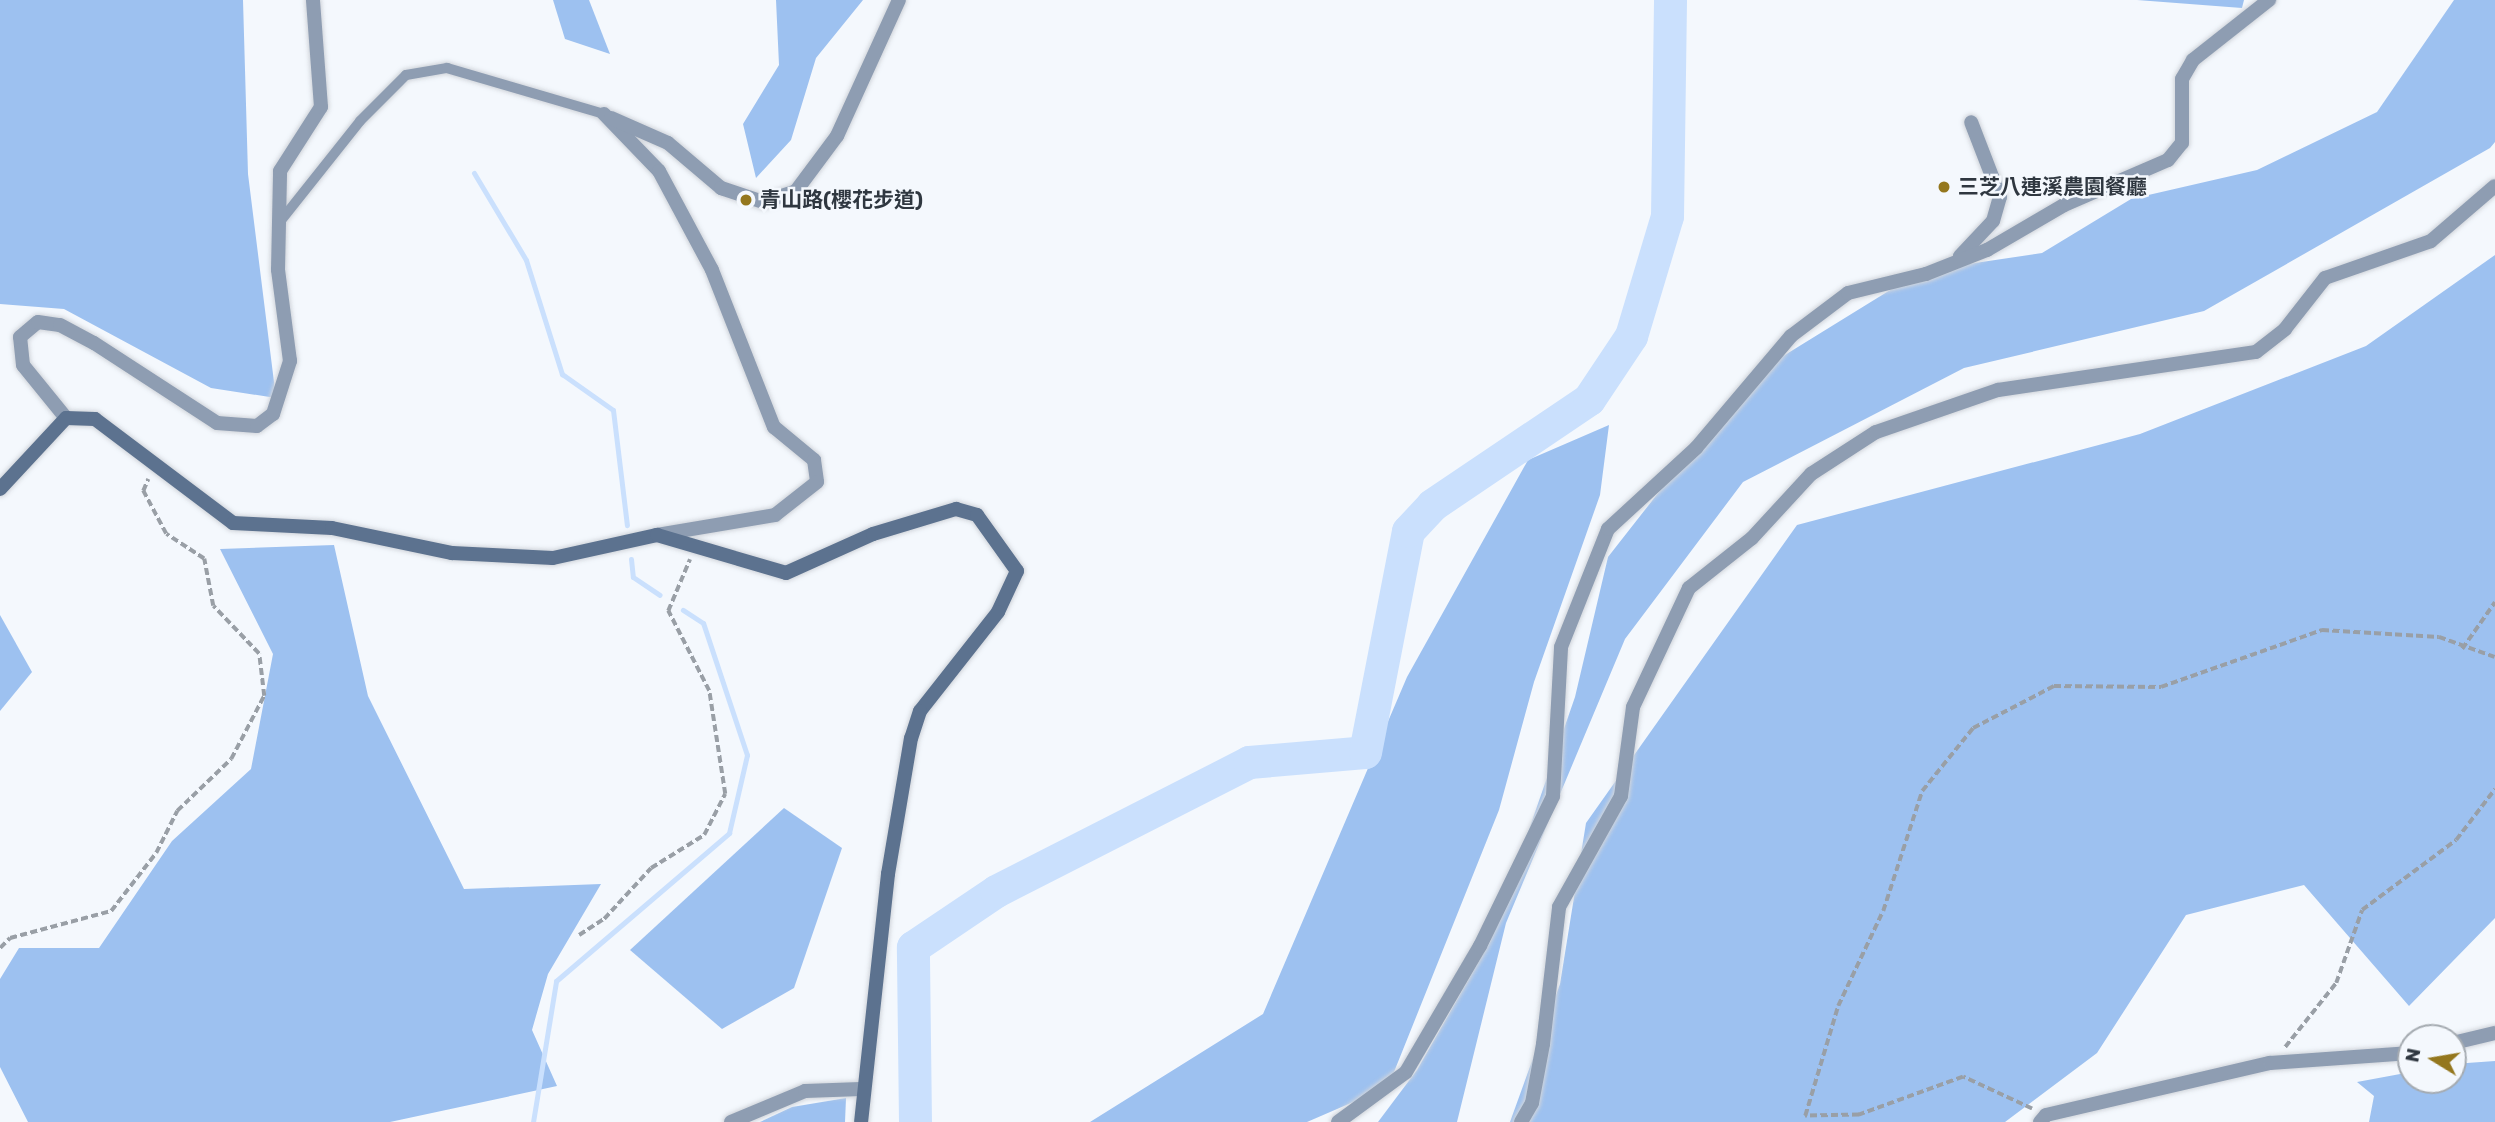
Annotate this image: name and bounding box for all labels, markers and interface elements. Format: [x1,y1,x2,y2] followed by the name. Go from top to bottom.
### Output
[1958,174,2147,200] place label: 三芝八連溪農園餐廳
[1936,179,1952,195] marker: 三芝八連溪農園餐廳
[760,187,923,213] place label: 青山路(櫻花步道)
[738,192,754,208] marker: 青山路(櫻花步道)
[2397,1024,2467,1094] north arrow
[2400,1046,2425,1064] text: N

